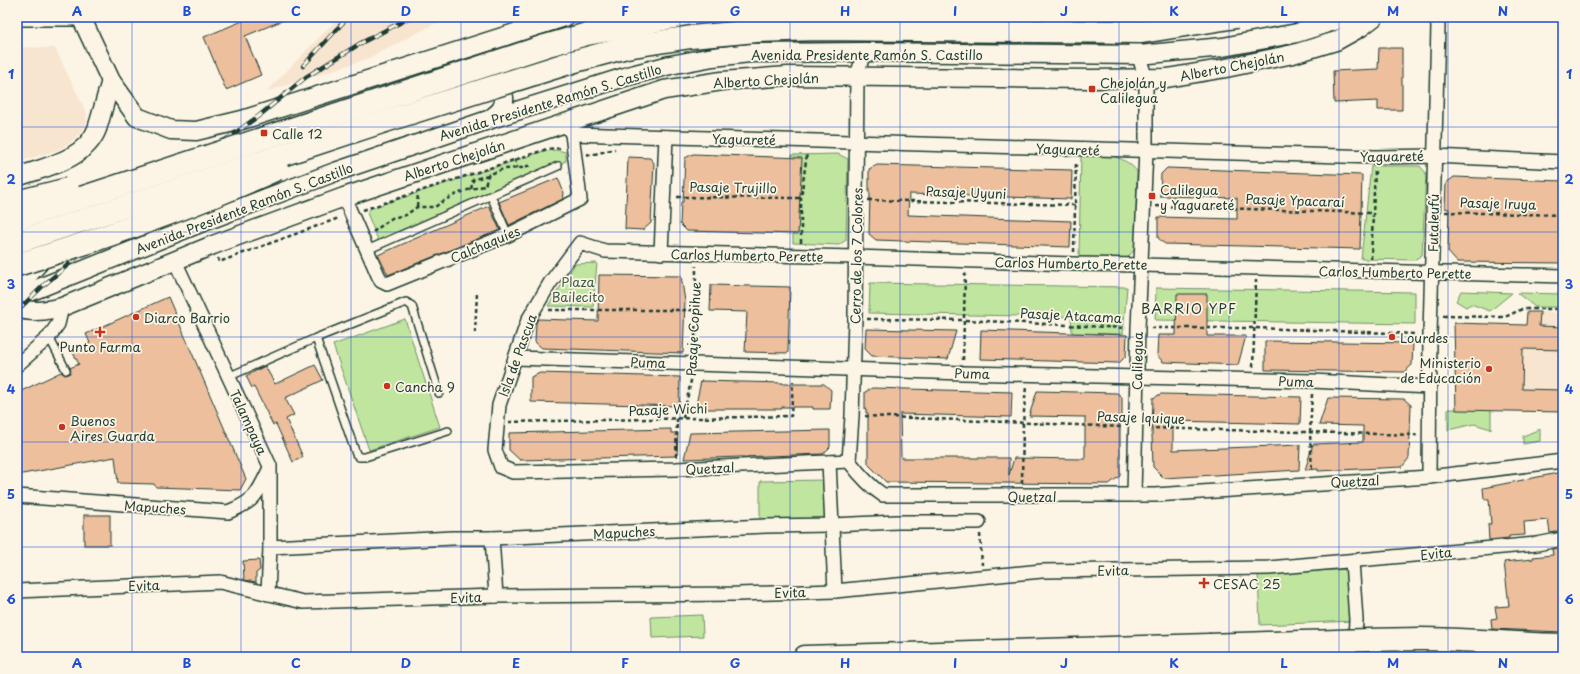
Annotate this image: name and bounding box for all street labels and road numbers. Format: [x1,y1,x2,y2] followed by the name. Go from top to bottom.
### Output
[751,45,983,64] street label: Avenida Presidente Ramón S. Castillo
[1178,47,1286,85] street label: Alberto Chejolán
[437,59,663,145] street label: Avenida Presidente Ramón S. Castillo
[713,68,819,92] street label: Alberto Chejolán
[712,129,776,149] street label: Yaguareté
[401,135,507,185] street label: Alberto Chejolán
[1036,138,1100,160] street label: Yaguareté
[1360,146,1424,166] street label: Yaguareté
[133,158,355,258] street label: Avenida Presidente Ramón S. Castillo
[689,177,777,197] street label: Pasaje Trujillo
[925,181,1007,203] street label: Pasaje Uyuni
[845,188,867,324] street label: Cerro de los 7 Colores
[1245,189,1345,211] street label: Pasaje Ypacaraí
[1459,192,1538,214] street label: Pasaje Iruya
[1423,194,1443,252] street label: Futaleufú
[447,221,523,267] street label: Calchaquíes
[670,244,824,266] street label: Carlos Humberto Perette
[994,252,1148,274] street label: Carlos Humberto Perette
[1318,261,1472,283] street label: Carlos Humberto Perette
[681,281,705,377] street label: Pasaje Copihue
[1019,303,1123,327] street label: Pasaje Atacama
[493,310,541,399] street label: Isla de Pascua
[1127,331,1147,390] street label: Calilegua
[630,352,667,372] street label: Puma
[954,363,991,383] street label: Puma
[1278,371,1315,391] street label: Puma
[225,386,273,458] street label: Talampaya
[628,398,708,420] street label: Pasaje Wichi
[1097,406,1185,428] street label: Pasaje Iquique
[685,457,735,479] street label: Quetzal
[1330,470,1380,492] street label: Quetzal
[1007,487,1057,506] street label: Quetzal
[123,495,187,519] street label: Mapuches
[592,521,656,543] street label: Mapuches
[1419,542,1454,564] street label: Evita
[1097,560,1130,580] street label: Evita
[128,575,161,595] street label: Evita
[774,582,807,602] street label: Evita
[450,587,483,607] street label: Evita

